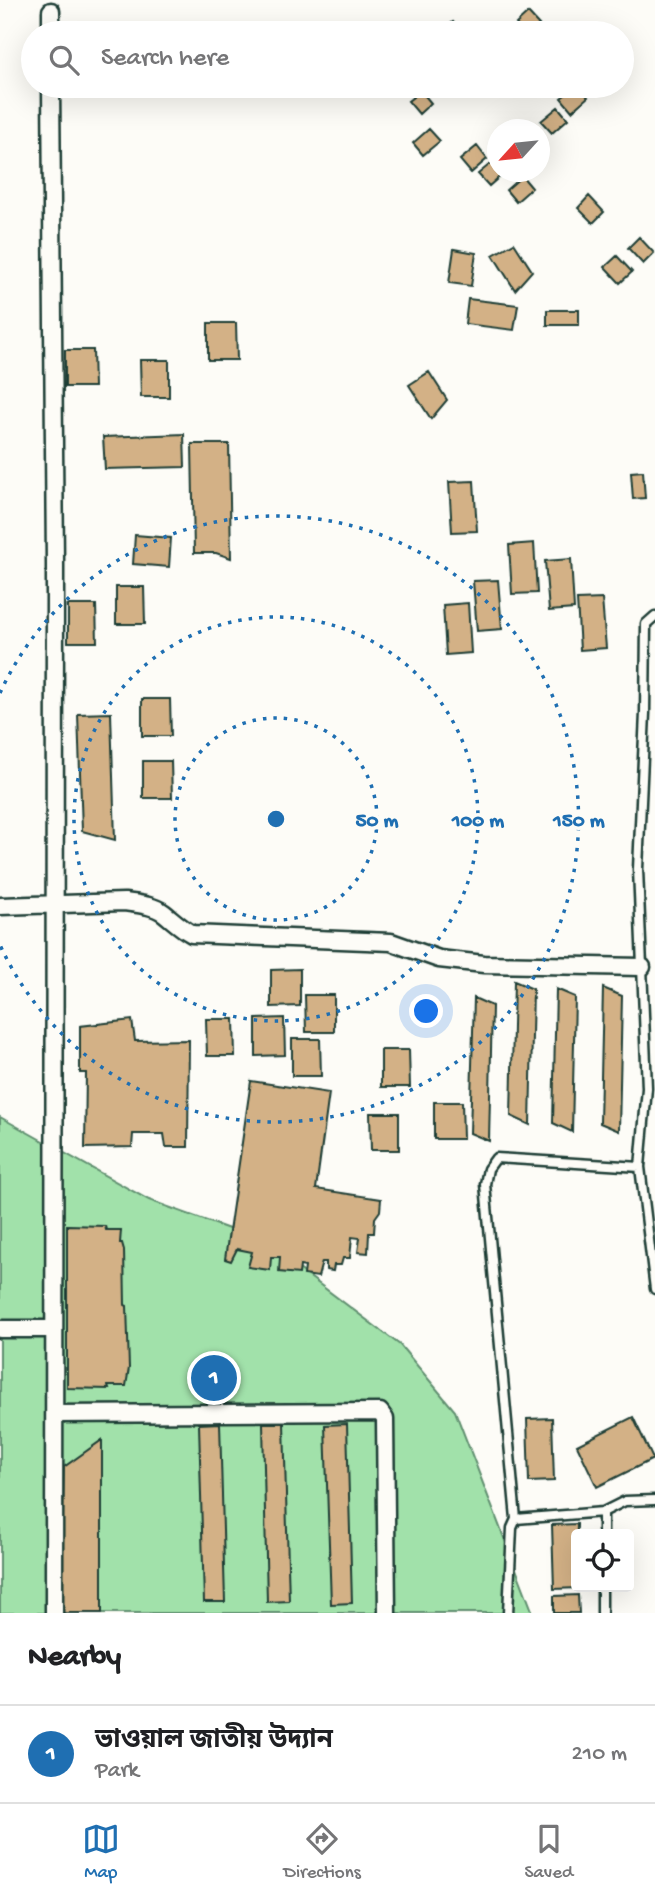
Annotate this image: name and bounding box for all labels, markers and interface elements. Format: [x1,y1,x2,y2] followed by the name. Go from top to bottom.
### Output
[21,21,634,98] search box
[45,41,83,79] icon: search
[101,44,229,75] text: Search here
[487,119,550,182] north arrow
[264,807,288,831] centre of rings
[356,810,399,835] text: 50 m
[451,810,504,835] text: 100 m
[552,810,605,835] text: 150 m
[409,994,443,1028] your location
[191,1352,237,1404] pin: 1
[571,1529,634,1592] map controls
[571,1529,634,1592] button: locate
[28,1641,121,1676] text: Nearby
[95,1727,333,1758] text: ভাওয়াল জাতীয় উদ্যান
[46,1741,56,1768] text: 1
[572,1741,627,1768] text: 210 m
[95,1758,139,1785] text: Park
[82,1820,120,1885] tab: Map
[284,1820,361,1885] tab: Directions
[524,1820,573,1885] tab: Saved

